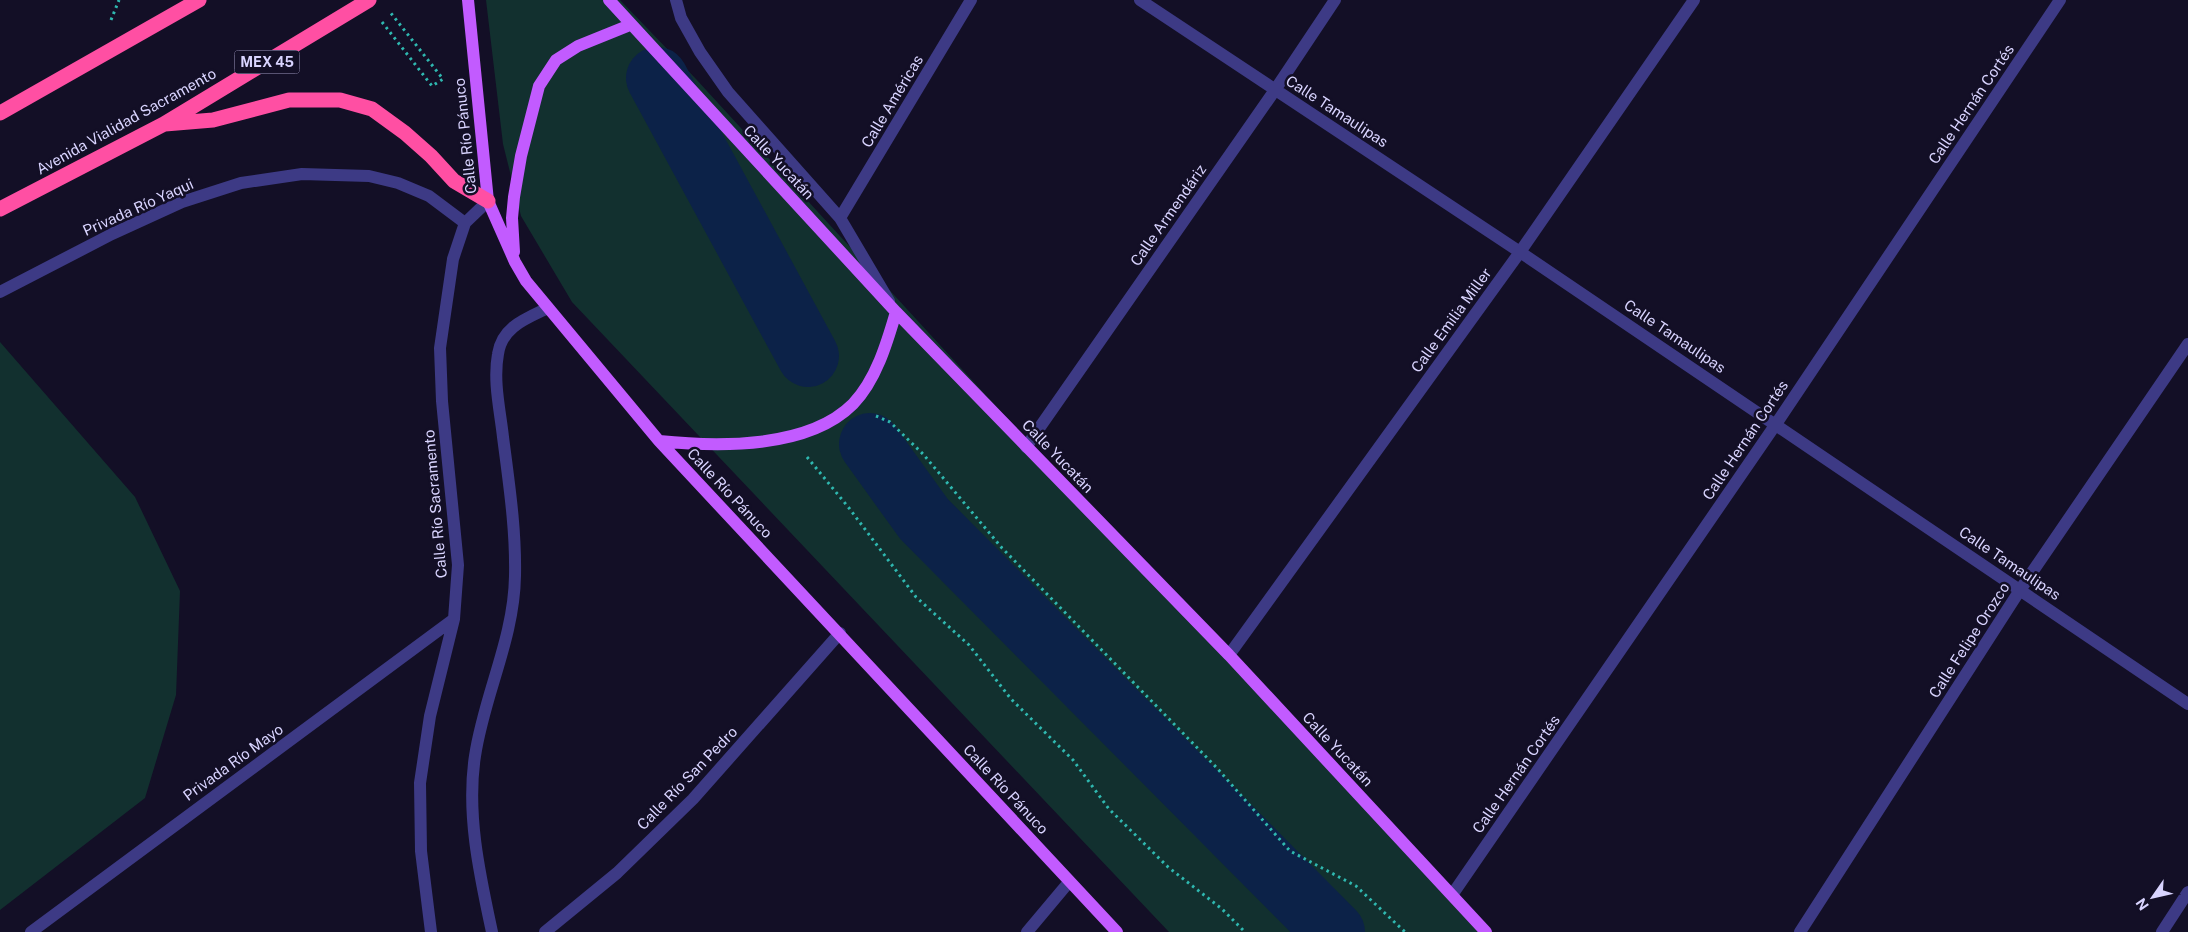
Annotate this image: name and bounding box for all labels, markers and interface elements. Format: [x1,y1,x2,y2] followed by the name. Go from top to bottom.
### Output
[1925,41,2017,167] street label: Calle Hernán Cortés
[234,51,300,74] road number: MEX 45
[858,52,926,150] street label: Calle Américas
[33,64,219,178] street label: Avenida Vialidad Sacramento
[1283,72,1391,150] street label: Calle Tamaulipas
[450,77,480,195] street label: Calle Río Pánuco
[740,121,818,203] street label: Calle Yucatán
[1127,161,1209,269] street label: Calle Armendáriz
[80,175,196,239] street label: Privada Río Yaqui
[1407,264,1495,376] street label: Calle Emilia Miller
[1621,296,1729,376] street label: Calle Tamaulipas
[1699,377,1791,503] street label: Calle Hernán Cortés
[1019,416,1097,496] street label: Calle Yucatán
[420,429,450,579] street label: Calle Río Sacramento
[684,445,776,541] street label: Calle Río Pánuco
[1956,523,2064,603] street label: Calle Tamaulipas
[1925,579,2013,701] street label: Calle Felipe Orozco
[1299,708,1377,790] street label: Calle Yucatán
[1469,712,1563,836] street label: Calle Hernán Cortés
[180,720,286,804] street label: Privada Río Mayo
[633,723,741,833] street label: Calle Río San Pedro
[960,741,1052,837] street label: Calle Río Pánuco
[2128,872,2178,922] north arrow
[2133,895,2152,913] text: N

